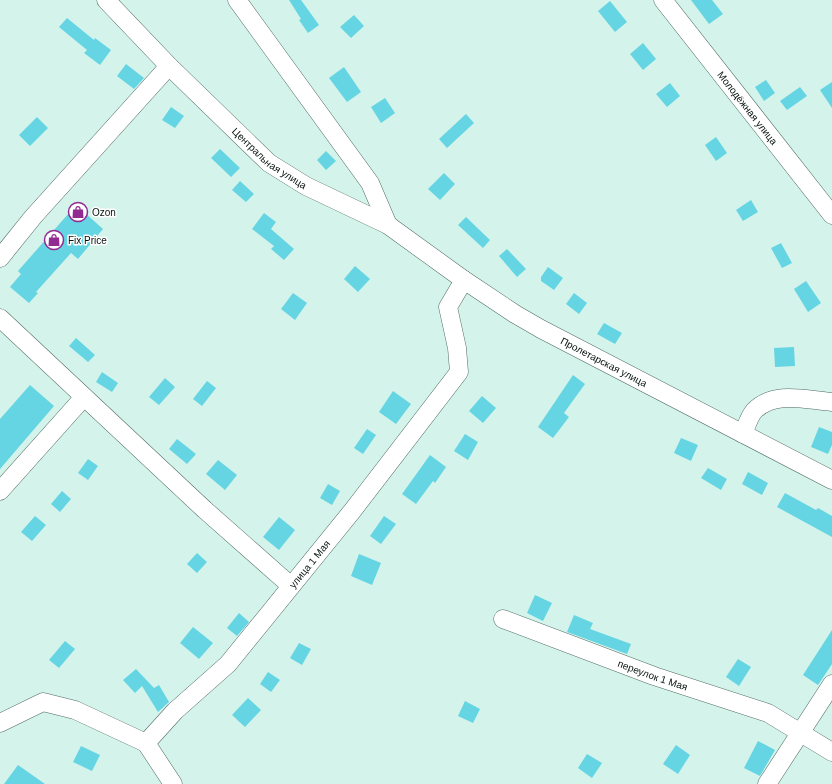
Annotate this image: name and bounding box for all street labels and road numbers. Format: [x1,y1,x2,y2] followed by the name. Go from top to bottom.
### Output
[716,69,780,147] street label: Молодёжная улица
[230,125,309,191] street label: Центральная улица
[559,335,649,389] street label: Пролетарская улица
[287,538,332,590] street label: улица 1 Мая
[616,657,689,692] street label: переулок 1 Мая

